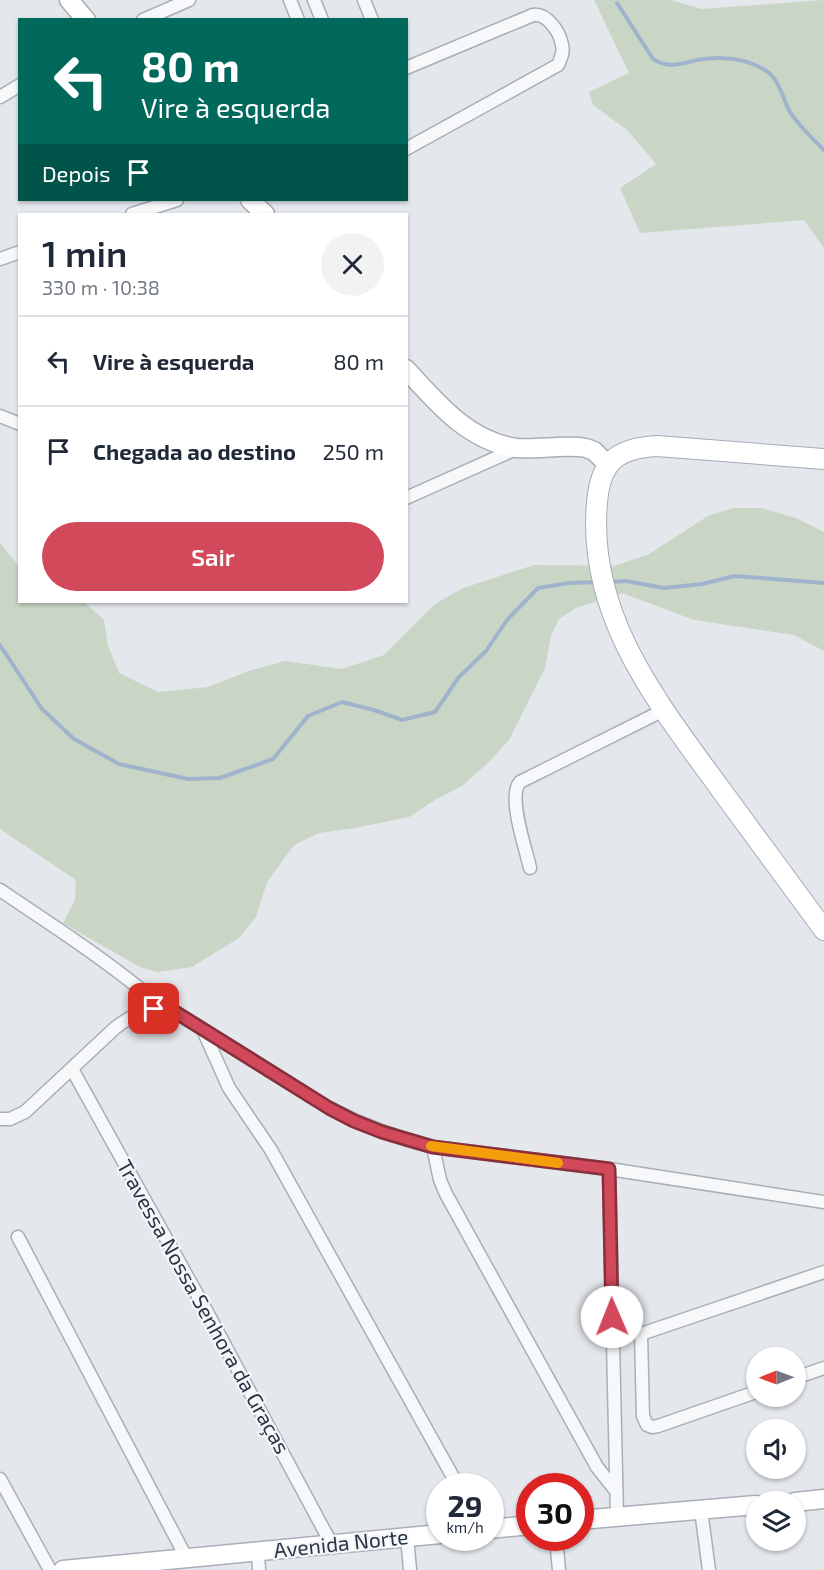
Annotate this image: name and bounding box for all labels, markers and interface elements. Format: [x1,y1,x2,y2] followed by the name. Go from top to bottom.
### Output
[141,40,240,90] text: 80 m
[42,42,120,120] icon: left
[141,91,330,123] text: Vire à esquerda
[122,156,155,189] icon: arrive
[42,160,110,186] text: Depois
[42,231,127,274] text: 1 min
[321,233,384,296] button: close
[42,275,160,299] text: 330 m · 10:38
[42,345,75,378] icon: left
[93,348,254,374] text: Vire à esquerda
[333,348,384,374] text: 80 m
[42,435,75,468] icon: arrive
[93,438,296,464] text: Chegada ao destino
[322,438,384,464] text: 250 m
[42,522,384,591] button: Sair
[128,983,179,1034] pin
[137,992,170,1025] icon: arrive
[111,1155,296,1459] street label: Travessa Nossa Senhora da Graças
[580,1285,644,1349] position arrow
[746,1347,806,1407] north arrow
[746,1347,806,1551] map controls
[746,1419,806,1479] button: sound
[516,1473,594,1551] speed limit sign: 30
[447,1487,483,1523] text: 29
[746,1491,806,1551] button: layers
[446,1518,484,1536] text: km/h
[272,1523,409,1562] street label: Avenida Norte

